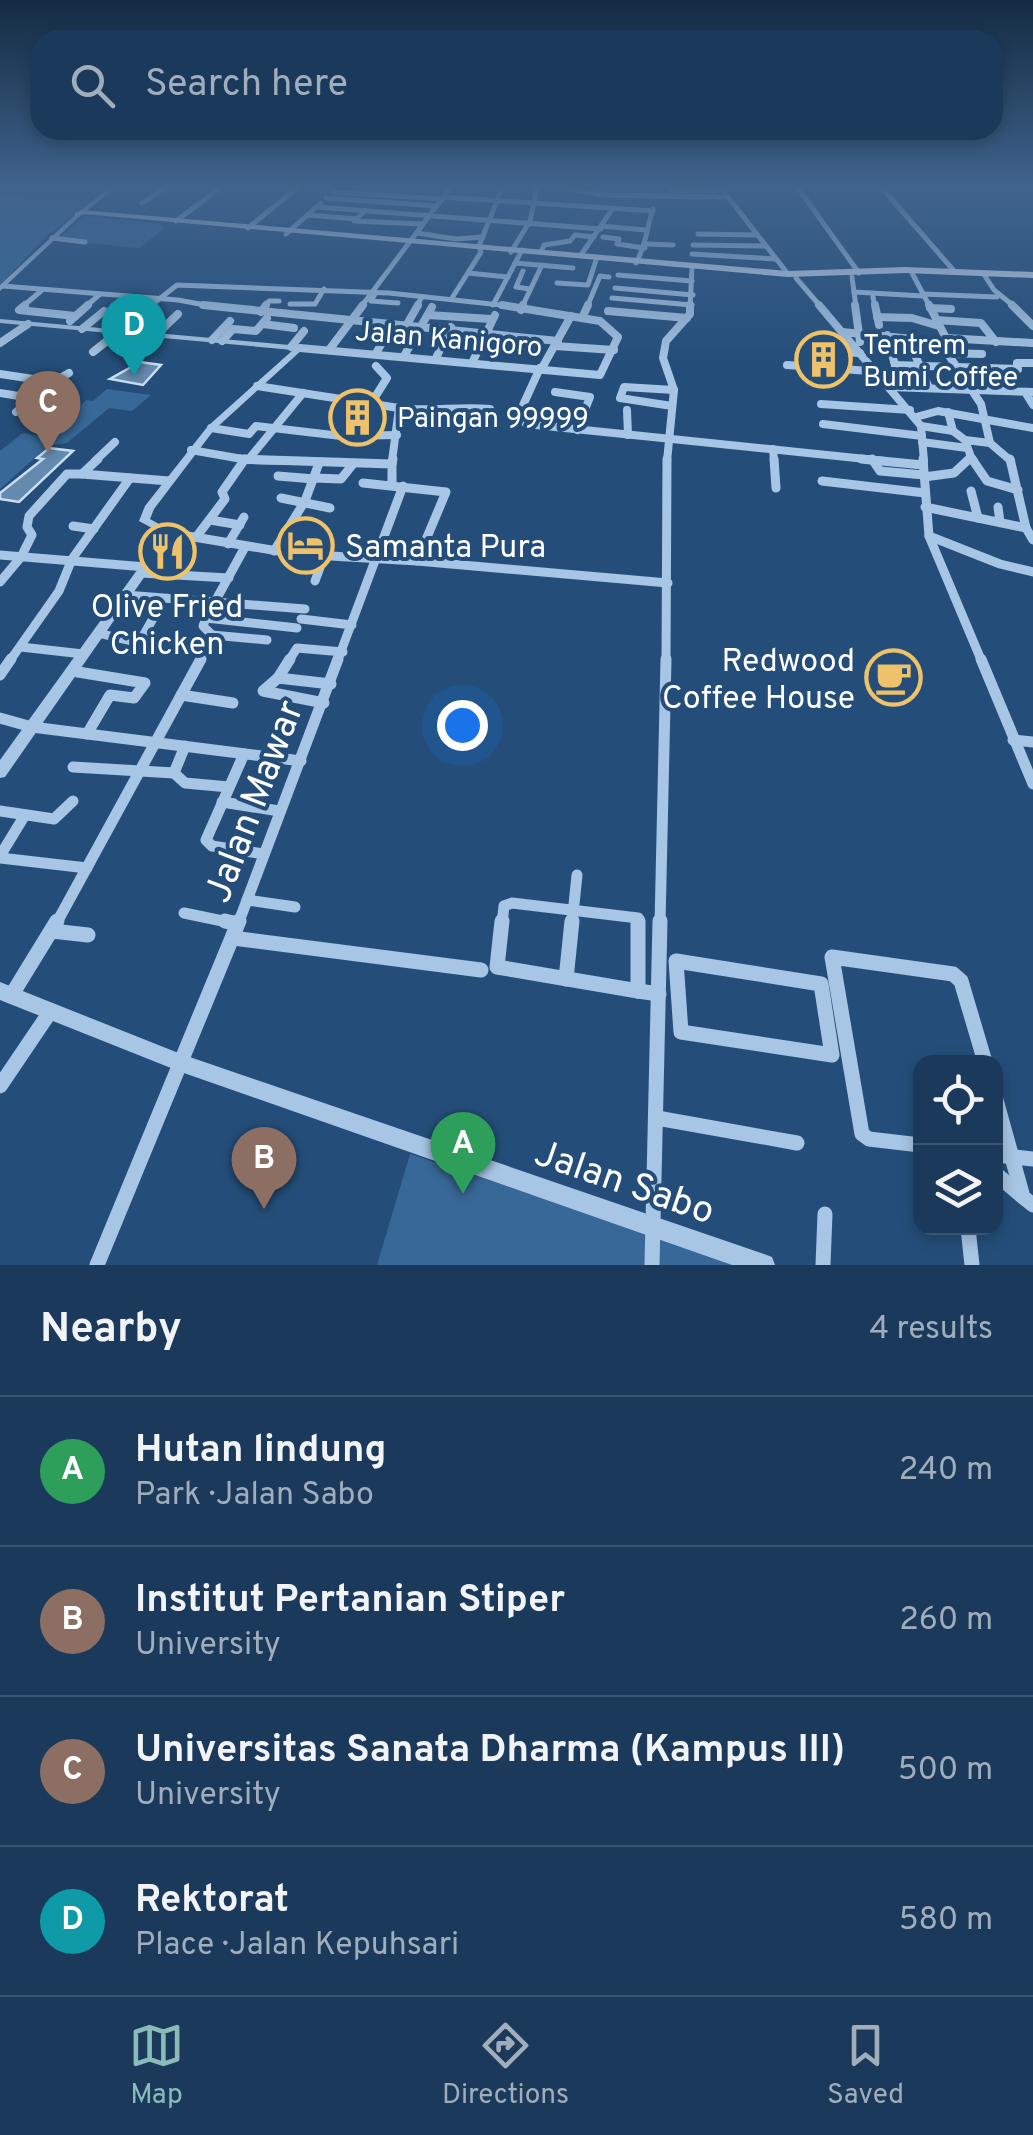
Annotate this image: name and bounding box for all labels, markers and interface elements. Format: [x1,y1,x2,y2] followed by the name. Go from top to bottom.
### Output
[30,30,1003,140] search box
[65,58,120,113] icon: search
[145,61,348,110] text: Search here
[102,294,166,376] pin: D
[354,315,544,367] street label: Jalan Kanigoro
[863,329,1018,397] place label: Tentrem Bumi Coffee
[794,330,854,390] building icon: Tentrem Bumi Coffee
[15,370,80,453] pin: C
[328,387,388,447] building icon: Paingan 99999
[397,402,589,438] place label: Paingan 99999
[276,516,336,576] hotel icon: Samanta Pura
[137,522,197,582] restaurant icon: Olive Fried Chicken
[345,529,546,569] place label: Samanta Pura
[91,589,243,666] place label: Olive Fried Chicken
[662,643,855,720] place label: Redwood Coffee House
[864,648,924,708] cafe icon: Redwood Coffee House
[195,694,317,910] street label: Jalan Mawar
[437,700,488,751] your location
[913,1055,1003,1235] map controls
[913,1055,1003,1145] button: locate
[430,1112,496,1194] pin: A
[232,1126,296,1209] pin: B
[527,1131,720,1238] street label: Jalan Sabo
[913,1145,1003,1235] button: layers
[40,1304,182,1357] text: Nearby
[869,1310,993,1350] text: 4 results
[135,1427,387,1476] text: Hutan lindung
[61,1451,84,1491] text: A
[899,1451,993,1491] text: 240 m
[135,1476,374,1516] text: Park · Jalan Sabo
[135,1577,565,1626] text: Institut Pertanian Stiper
[61,1601,84,1641] text: B
[899,1601,993,1641] text: 260 m
[135,1626,281,1666] text: University
[135,1727,845,1776] text: Universitas Sanata Dharma (Kampus III)
[62,1751,83,1791] text: C
[898,1751,993,1791] text: 500 m
[135,1776,281,1816] text: University
[135,1877,289,1926] text: Rektorat
[61,1901,84,1941] text: D
[899,1901,993,1941] text: 580 m
[135,1926,459,1966] text: Place · Jalan Kepuhsari
[129,2018,184,2114] tab: Map
[442,2018,569,2114] tab: Directions
[827,2018,904,2114] tab: Saved

